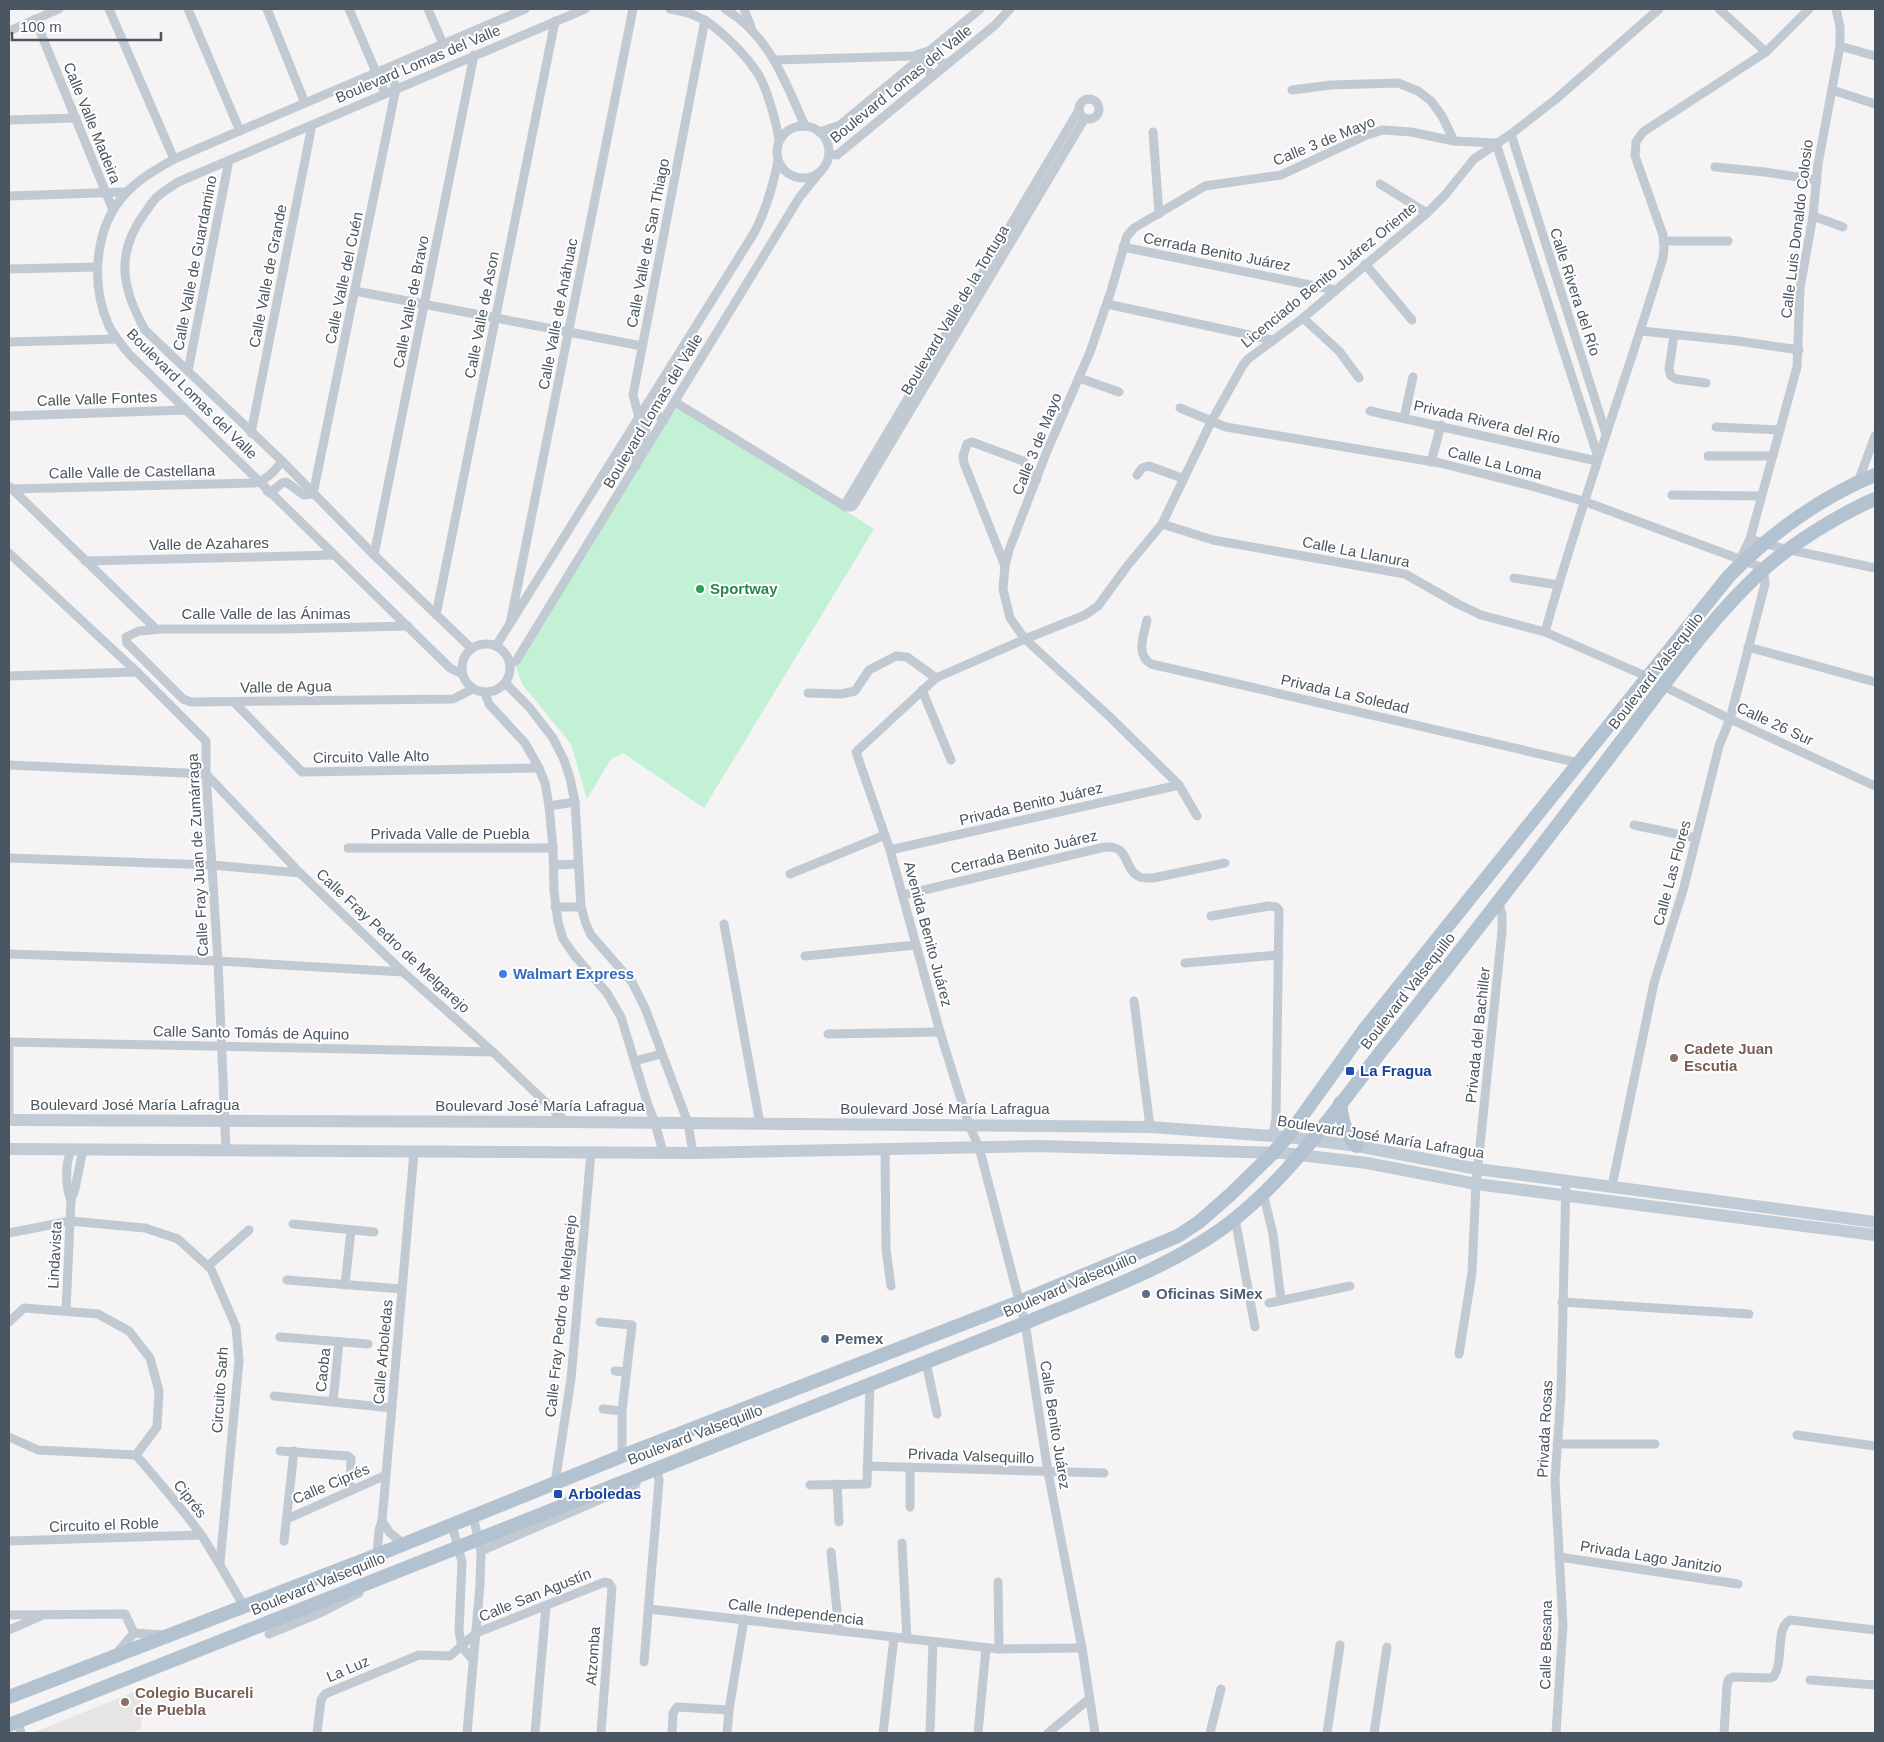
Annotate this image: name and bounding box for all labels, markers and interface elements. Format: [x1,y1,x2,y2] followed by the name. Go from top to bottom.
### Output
[12,10,161,42] scale bar
[20,18,62,35] text: 100 m
[333,21,503,106] street label: Boulevard Lomas del Valle
[826,21,975,146] street label: Boulevard Lomas del Valle
[60,60,125,186] street label: Calle Valle Madeira
[1270,112,1377,169] street label: Calle 3 de Mayo
[1777,139,1816,319] street label: Calle Luis Donaldo Colosio
[623,157,672,329] street label: Calle Valle de San Thiago
[169,174,220,352] street label: Calle Valle de Guardamino
[1237,198,1420,351] street label: Licenciado Benito Juárez Oriente
[245,203,290,349] street label: Calle Valle de Grande
[321,210,366,346] street label: Calle Valle del Cuén
[897,221,1012,398] street label: Boulevard Valle de la Tortuga
[1547,226,1604,358] street label: Calle Rivera del Río
[1142,229,1292,274] street label: Cerrada Benito Juárez
[389,234,432,370] street label: Calle Valle de Bravo
[534,236,581,391] street label: Calle Valle de Anáhuac
[461,250,502,380] street label: Calle Valle de Ason
[124,325,261,462] street label: Boulevard Lomas del Valle
[600,330,706,491] street label: Boulevard Lomas del Valle
[36,388,158,409] street label: Calle Valle Fontes
[1008,390,1065,497] street label: Calle 3 de Mayo
[1412,396,1562,447] street label: Privada Rivera del Río
[1446,443,1545,483] street label: Calle La Loma
[49,462,216,481] street label: Calle Valle de Castellana
[1301,533,1412,570] street label: Calle La Llanura
[149,534,269,553] street label: Valle de Azahares
[710,580,778,597] place label: Sportway
[694,583,706,595] marker: Sportway
[182,605,350,622] street label: Calle Valle de las Ánimas
[1605,609,1706,732] street label: Boulevard Valsequillo
[1279,671,1411,717] street label: Privada La Soledad
[240,677,333,696] street label: Valle de Agua
[1734,698,1816,749] street label: Calle 26 Sur
[313,747,429,766] street label: Circuito Valle Alto
[184,752,211,957] street label: Calle Fray Juan de Zumárraga
[957,779,1104,828] street label: Privada Benito Juárez
[1649,818,1694,927] street label: Calle Las Flores
[371,825,530,842] street label: Privada Valle de Puebla
[949,826,1099,877] street label: Cerrada Benito Juárez
[901,859,956,1008] street label: Avenida Benito Juárez
[313,865,474,1016] street label: Calle Fray Pedro de Melgarejo
[1357,929,1458,1052] street label: Boulevard Valsequillo
[513,965,634,982] place label: Walmart Express
[1462,966,1493,1104] street label: Privada del Bachiller
[497,968,509,980] marker: Walmart Express
[153,1022,349,1043] street label: Calle Santo Tomás de Aquino
[1684,1040,1773,1074] place label: Cadete Juan Escutia
[1668,1052,1680,1064] marker: Cadete Juan Escutia
[1360,1062,1432,1079] place label: La Fragua
[1344,1065,1356,1077] marker: La Fragua
[30,1096,240,1113] street label: Boulevard José María Lafragua
[435,1097,645,1114] street label: Boulevard José María Lafragua
[840,1100,1050,1117] street label: Boulevard José María Lafragua
[1276,1112,1486,1161] street label: Boulevard José María Lafragua
[541,1214,580,1418] street label: Calle Fray Pedro de Melgarejo
[44,1220,65,1289] street label: Lindavista
[1001,1249,1139,1320] street label: Boulevard Valsequillo
[1156,1285,1263,1302] place label: Oficinas SiMex
[1140,1288,1152,1300] marker: Oficinas SiMex
[369,1299,396,1405] street label: Calle Arboledas
[835,1330,884,1347] place label: Pemex
[819,1333,831,1345] marker: Pemex
[208,1346,231,1434] street label: Circuito Sarh
[312,1346,333,1393] street label: Caoba
[1037,1359,1074,1490] street label: Calle Benito Juárez
[1533,1380,1556,1478] street label: Privada Rosas
[625,1401,765,1468] street label: Boulevard Valsequillo
[908,1445,1035,1466] street label: Privada Valsequillo
[290,1460,372,1507] street label: Calle Ciprés
[170,1476,210,1521] street label: Ciprés
[568,1485,641,1502] place label: Arboledas
[552,1488,564,1500] marker: Arboledas
[49,1514,159,1535] street label: Circuito el Roble
[1579,1537,1723,1576] street label: Privada Lago Janitzio
[248,1549,387,1618] street label: Boulevard Valsequillo
[476,1564,593,1625] street label: Calle San Agustín
[727,1595,866,1628] street label: Calle Independencia
[1536,1600,1555,1690] street label: Calle Besana
[582,1625,603,1686] street label: Atzomba
[324,1652,372,1685] street label: La Luz
[135,1684,253,1718] place label: Colegio Bucareli de Puebla
[119,1696,131,1708] marker: Colegio Bucareli de Puebla

